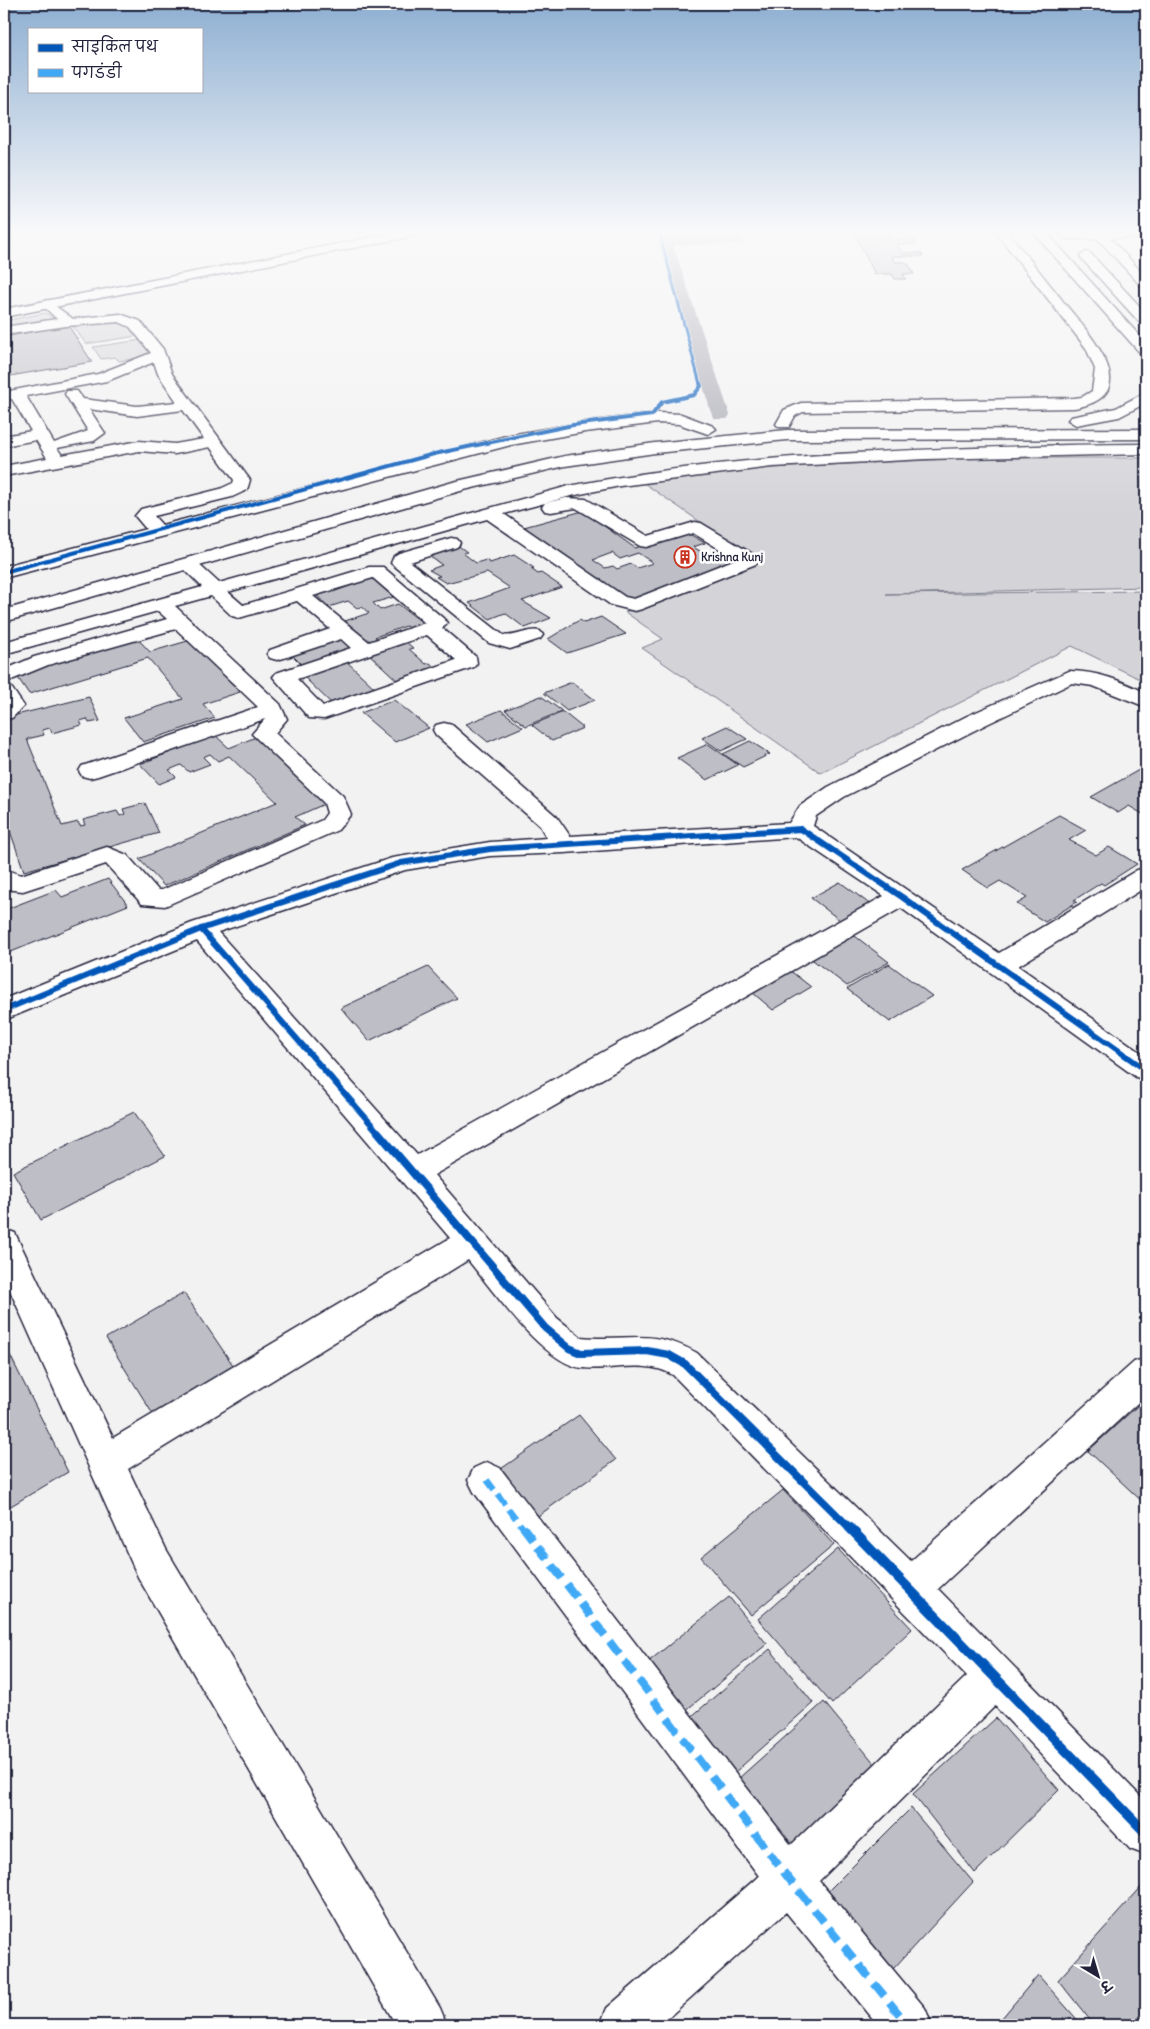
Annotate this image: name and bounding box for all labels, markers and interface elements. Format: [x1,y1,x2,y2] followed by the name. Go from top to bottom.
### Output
[28,28,202,92] legend
[71,35,159,56] text: साइकिल पथ
[71,61,122,82] text: पगडंडी
[673,545,697,569] building icon: Krishna Kunj
[701,550,763,564] place label: Krishna Kunj
[1072,1952,1122,2002] north arrow
[1095,1975,1117,1997] text: उ

